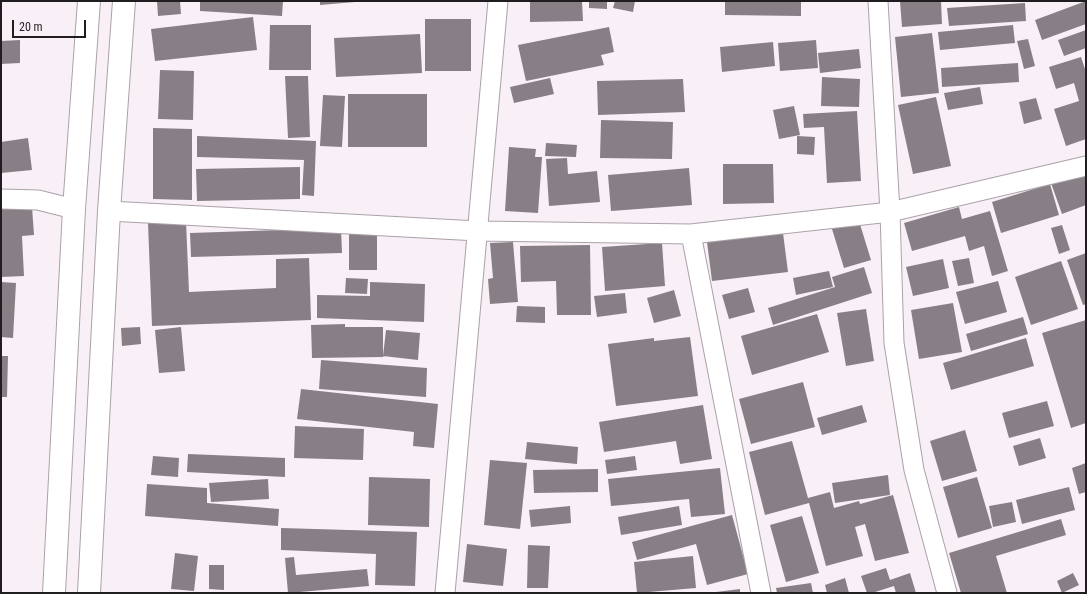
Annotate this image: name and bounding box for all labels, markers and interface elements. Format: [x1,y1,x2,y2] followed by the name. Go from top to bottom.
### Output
[14,12,88,38] scale bar
[19,20,43,34] text: 20 m

